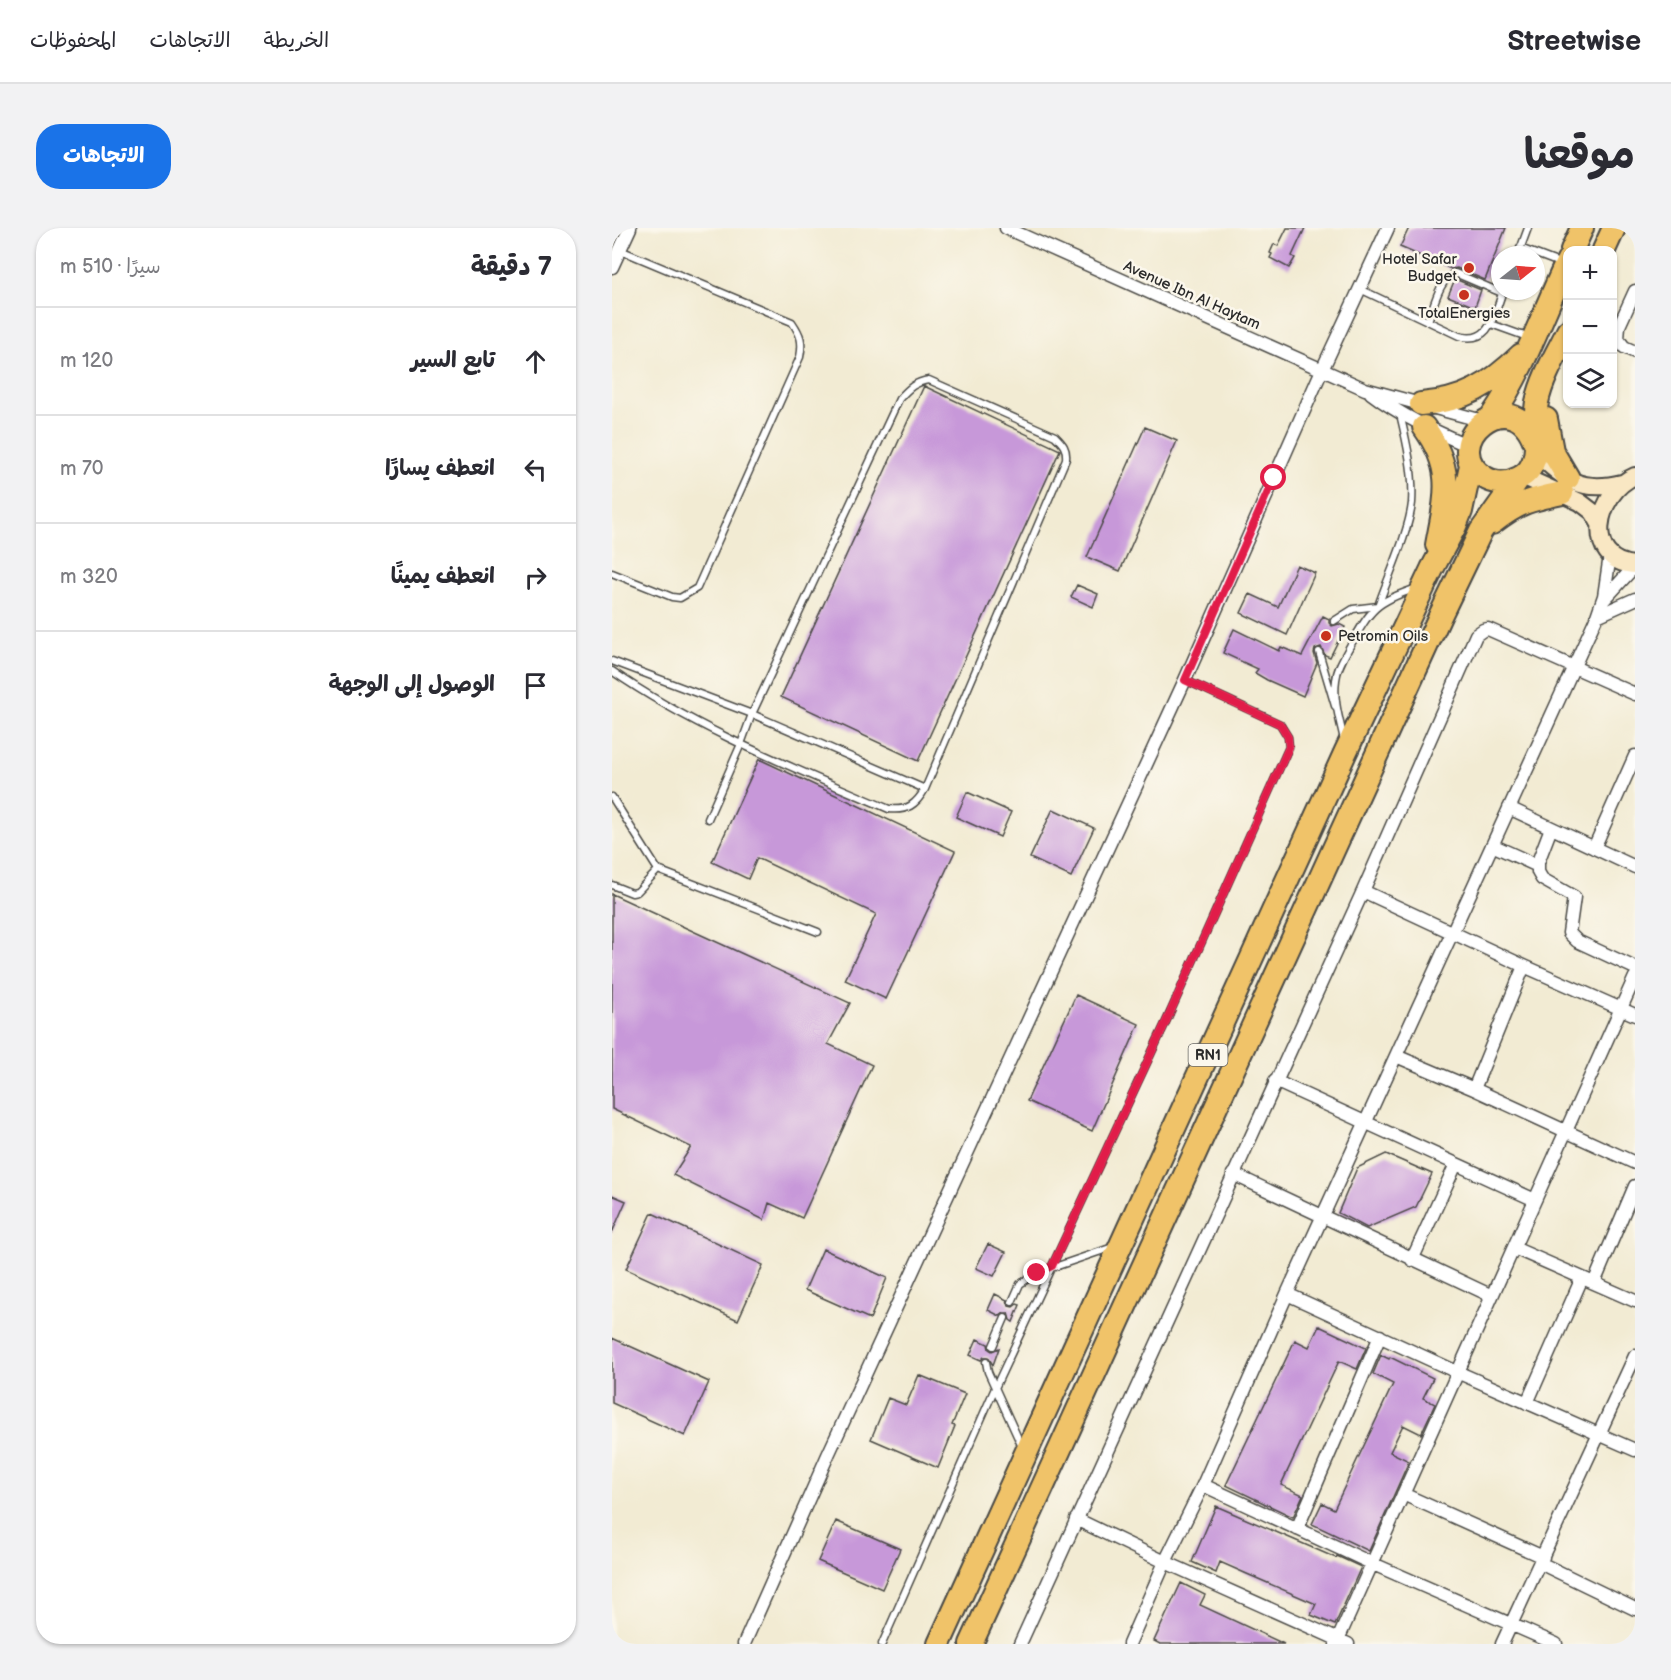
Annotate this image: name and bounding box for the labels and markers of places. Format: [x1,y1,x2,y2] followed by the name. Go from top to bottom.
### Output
[1382,250,1458,286] place label: Hotel Safar Budget
[1462,261,1476,275] marker: Hotel Safar Budget
[1457,288,1471,302] marker: TotalEnergies
[1418,304,1511,323] place label: TotalEnergies
[1338,627,1429,646] place label: Petromin Oils
[1319,629,1333,643] marker: Petromin Oils

